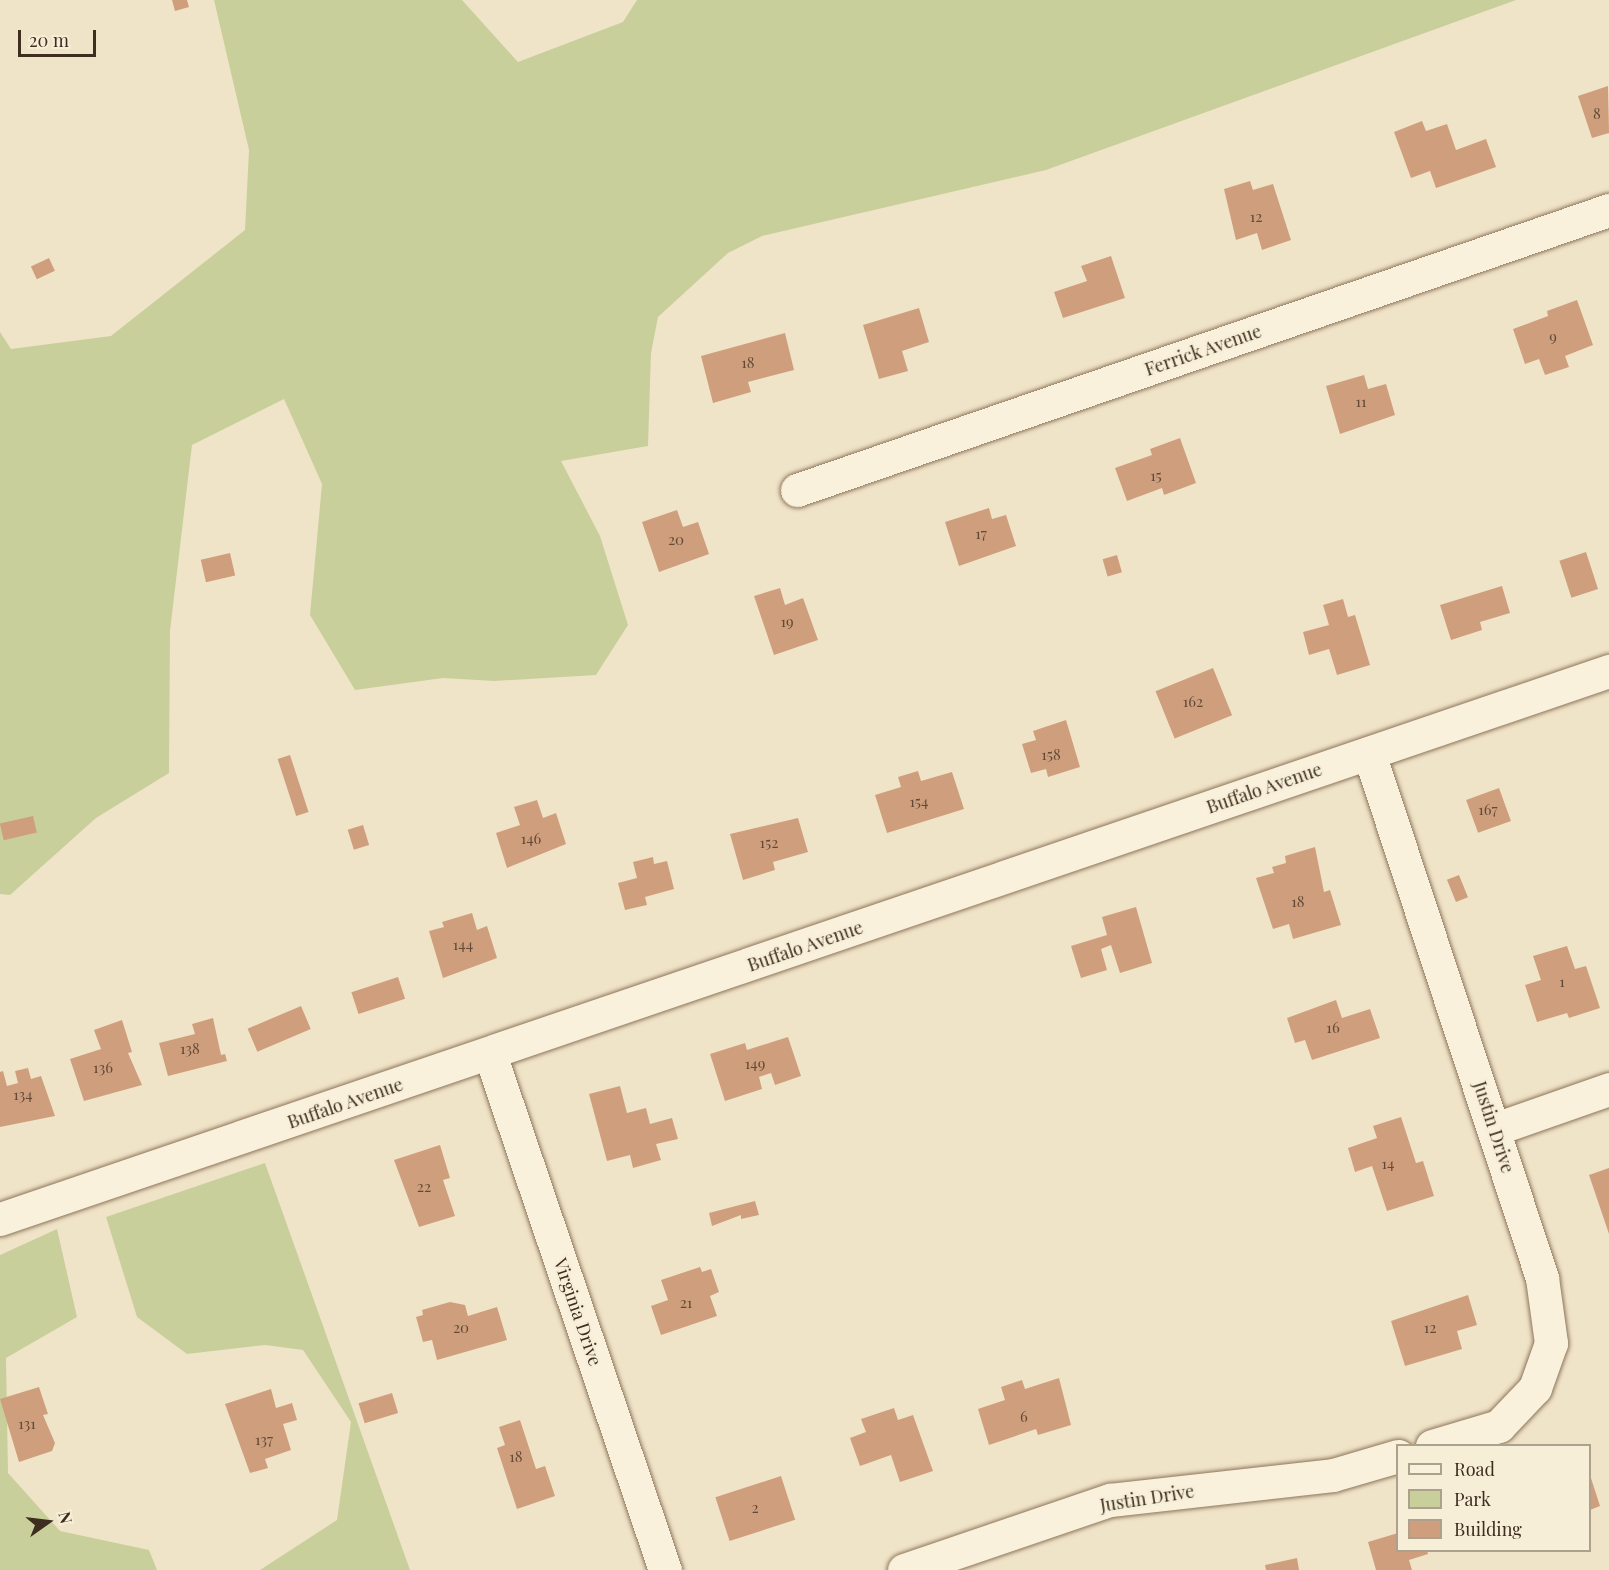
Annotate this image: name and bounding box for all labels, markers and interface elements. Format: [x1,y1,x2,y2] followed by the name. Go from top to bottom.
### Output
[21,18,99,56] scale bar
[29,28,69,52] text: 20 m
[1593,105,1601,123] house number: 8
[1250,208,1262,226] house number: 12
[1141,320,1265,380] street label: Ferrick Avenue
[1549,328,1557,346] house number: 9
[741,354,755,372] house number: 18
[1355,393,1367,411] house number: 11
[1150,467,1162,485] house number: 15
[975,525,987,543] house number: 17
[668,531,684,549] house number: 20
[780,613,794,631] house number: 19
[1183,693,1203,711] house number: 162
[1041,746,1061,764] house number: 158
[1203,758,1325,818] street label: Buffalo Avenue
[909,793,929,811] house number: 154
[1478,801,1498,819] house number: 167
[521,830,541,848] house number: 146
[760,834,778,852] house number: 152
[1291,893,1305,911] house number: 18
[744,916,866,976] street label: Buffalo Avenue
[453,936,473,954] house number: 144
[1559,973,1565,991] house number: 1
[1326,1019,1340,1037] house number: 16
[180,1040,200,1058] house number: 138
[745,1055,765,1073] house number: 149
[93,1059,113,1077] house number: 136
[284,1073,406,1133] street label: Buffalo Avenue
[1469,1078,1519,1176] street label: Justin Drive
[13,1086,33,1104] house number: 134
[1382,1155,1394,1173] house number: 14
[417,1178,431,1196] house number: 22
[549,1255,607,1369] street label: Virginia Drive
[680,1294,692,1312] house number: 21
[453,1319,469,1337] house number: 20
[1424,1319,1436,1337] house number: 12
[1020,1408,1028,1426] house number: 6
[18,1415,36,1433] house number: 131
[255,1431,273,1449] house number: 137
[1396,1444,1591,1552] legend
[509,1448,523,1466] house number: 18
[1454,1457,1495,1481] text: Road
[1098,1480,1196,1516] street label: Justin Drive
[1454,1487,1491,1511] text: Park
[18,1492,78,1552] north arrow
[751,1499,759,1517] house number: 2
[54,1509,78,1526] text: N
[1454,1517,1522,1541] text: Building

